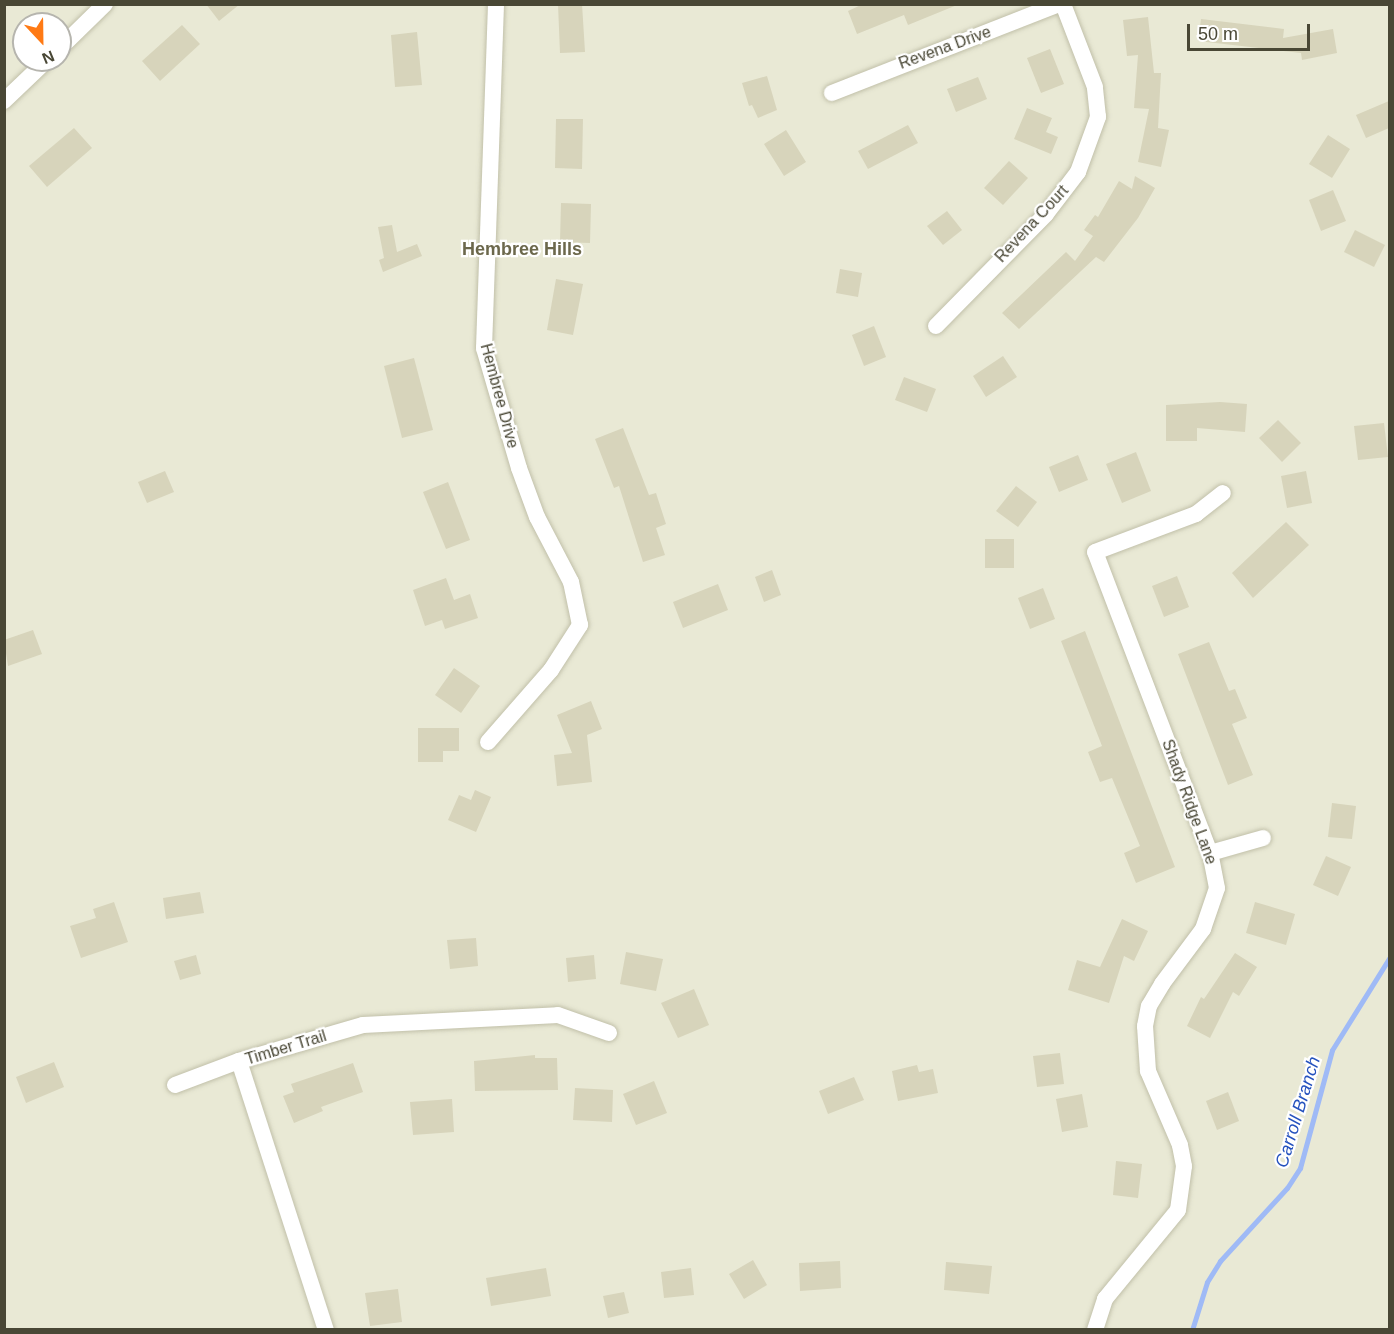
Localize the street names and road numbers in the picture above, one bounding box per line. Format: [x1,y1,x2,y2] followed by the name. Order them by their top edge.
[896,22,994,74] street label: Revena Drive
[991,181,1073,267] street label: Revena Court
[476,342,522,450] street label: Hembree Drive
[1157,737,1221,867] street label: Shady Ridge Lane
[243,1027,329,1069] street label: Timber Trail

